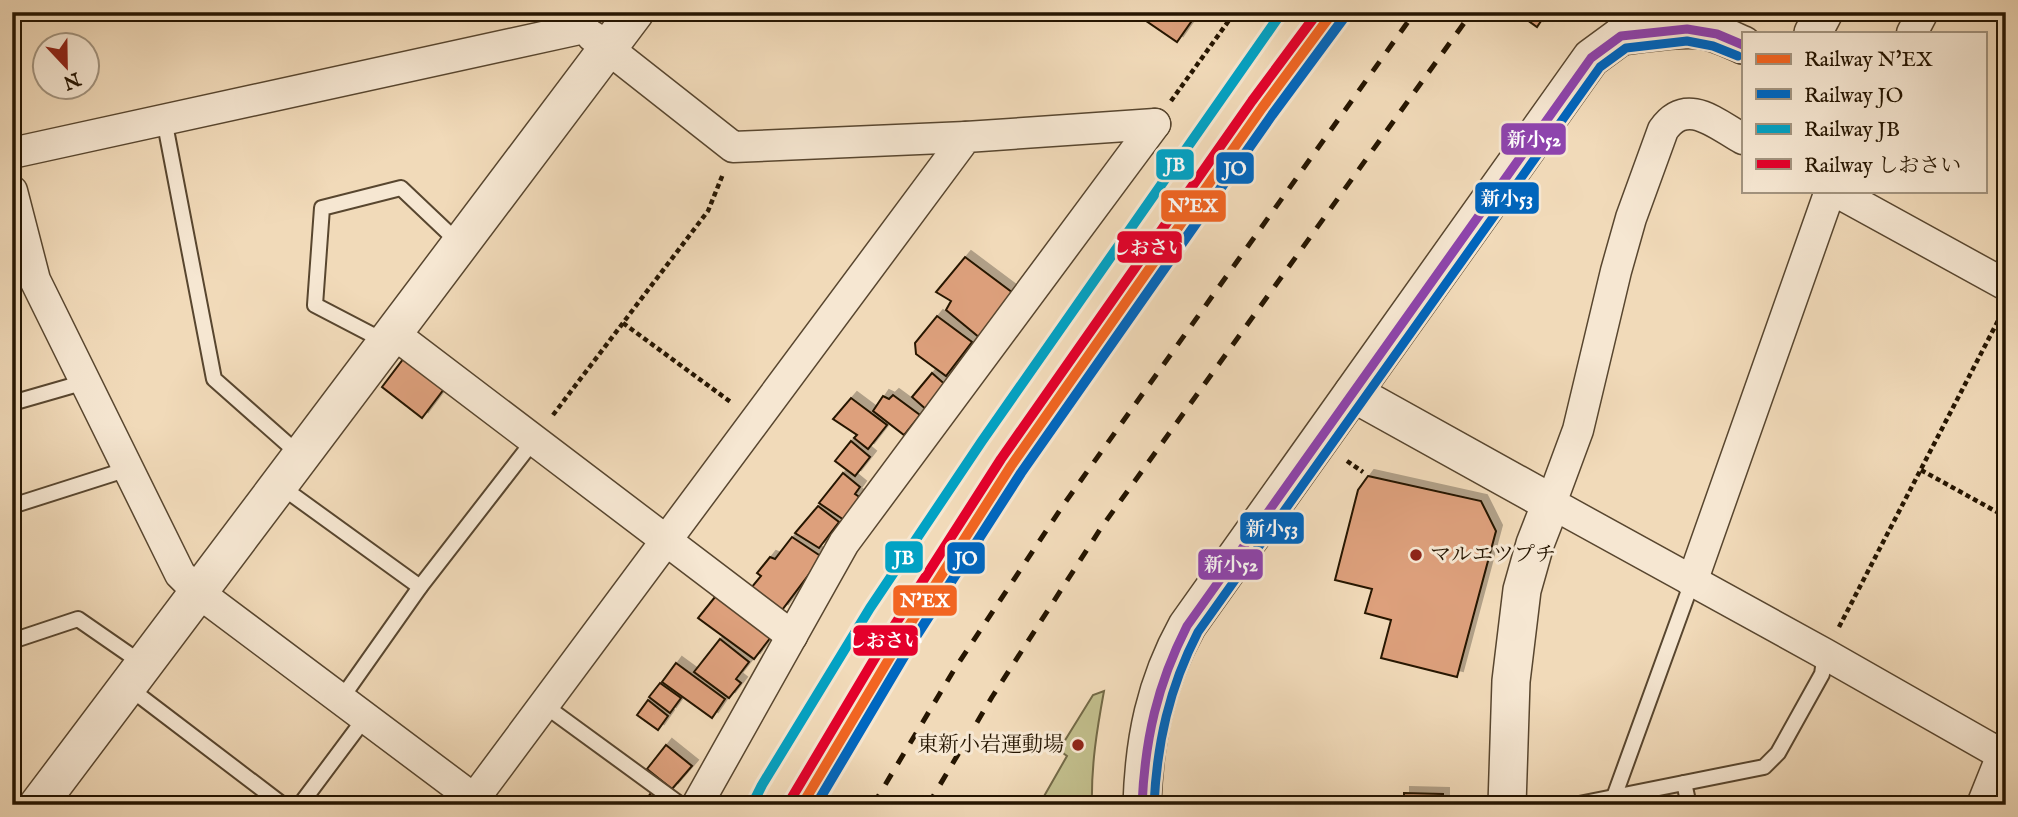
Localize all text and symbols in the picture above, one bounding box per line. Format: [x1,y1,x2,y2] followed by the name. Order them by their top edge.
[32,32,102,102] north arrow
[1742,32,1986,192] legend
[1804,47,1933,74] text: Railway N'EX
[59,65,85,94] text: N
[1804,83,1903,110] text: Railway JO
[1804,117,1900,144] text: Railway JB
[1500,122,1567,156] line badge: 新小52
[1507,129,1561,153] text: 新小52
[1155,148,1195,181] line badge: JB
[1215,151,1255,185] line badge: JO
[1804,153,1961,180] text: Railway しおさい
[1162,154,1186,178] text: JB
[1220,158,1247,182] text: JO
[1474,181,1540,215] line badge: 新小53
[1481,188,1533,212] text: 新小53
[1160,189,1227,223] line badge: N'EX
[1167,195,1219,219] text: N'EX
[1116,230,1183,264] line badge: しおさい
[1111,237,1187,261] text: しおさい
[1239,511,1305,545] line badge: 新小53
[1246,518,1298,542] text: 新小53
[884,540,924,574] line badge: JB
[946,541,986,575] line badge: JO
[1430,542,1556,569] place label: マルエツプチ
[891,547,915,571] text: JB
[1408,547,1424,563] marker: マルエツプチ
[951,548,978,572] text: JO
[1197,548,1264,581] line badge: 新小52
[1204,554,1258,578] text: 新小52
[892,584,958,617] line badge: N'EX
[899,590,951,614] text: N'EX
[852,624,919,657] line badge: しおさい
[847,630,923,654] text: しおさい
[917,732,1064,759] place label: 東新小岩運動場
[1070,737,1086,753] marker: 東新小岩運動場

